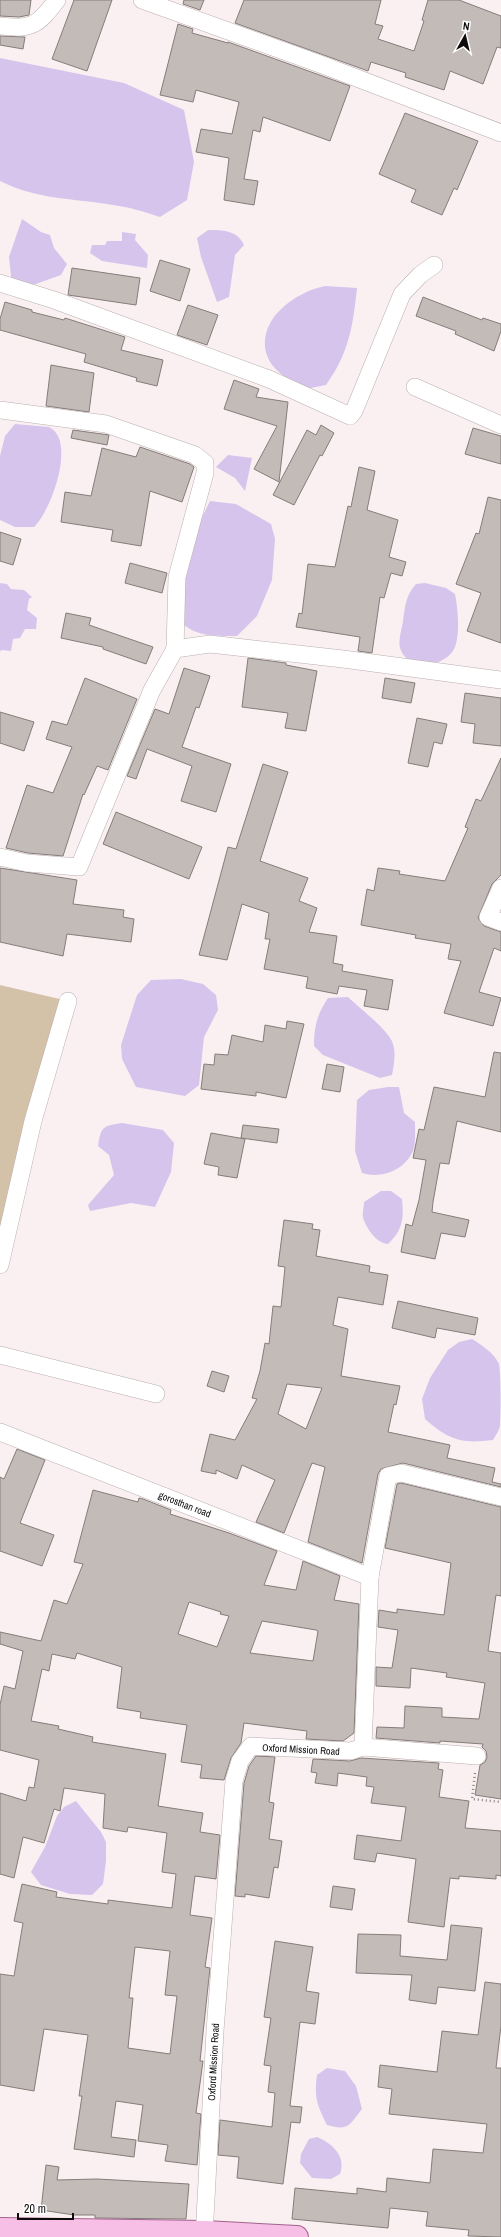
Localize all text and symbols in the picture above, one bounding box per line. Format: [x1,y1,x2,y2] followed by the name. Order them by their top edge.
[445,16,485,56] north arrow
[462,19,471,33] text: N
[157,1489,213,1520] street label: gorosthan road
[262,1741,340,1758] street label: Oxford Mission Road
[205,2023,222,2101] street label: Oxford Mission Road
[18,2195,73,2221] scale bar
[24,2201,46,2217] text: 20 m

